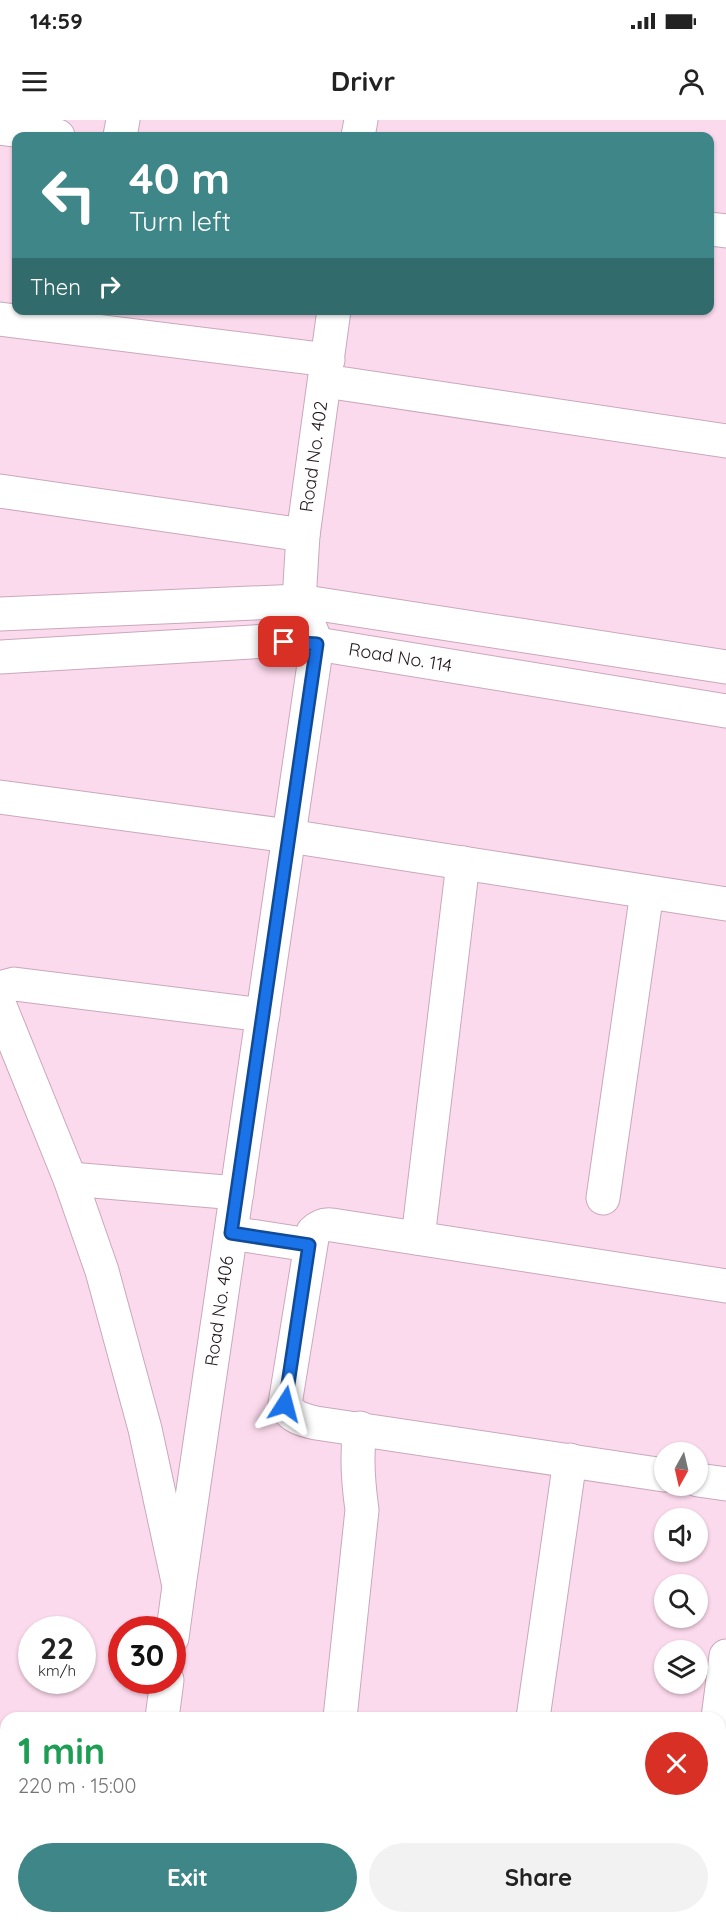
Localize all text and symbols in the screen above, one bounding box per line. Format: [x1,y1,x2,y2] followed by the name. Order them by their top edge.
[30,7,83,35] text: 14:59
[331,64,395,98] text: Drivr
[18,65,51,98] icon: menu
[675,65,708,98] icon: person
[129,152,230,205] text: 40 m
[30,156,108,234] icon: left
[129,204,231,238] text: Turn left
[93,270,126,303] icon: right
[30,273,81,301] text: Then
[294,399,332,514] street label: Road No. 402
[258,616,309,667] pin
[267,625,300,658] icon: arrive
[347,637,454,677] street label: Road No. 114
[199,1254,238,1368] street label: Road No. 406
[253,1372,317,1436] position arrow
[654,1442,708,1496] north arrow
[654,1442,708,1694] map controls
[654,1508,708,1562] button: sound
[654,1574,708,1628] button: search
[108,1616,186,1694] speed limit sign: 30
[40,1629,74,1667] text: 22
[654,1640,708,1694] button: layers
[38,1661,76,1680] text: km/h
[18,1728,105,1773] text: 1 min
[645,1732,708,1795] button: close
[18,1773,136,1798] text: 220 m · 15:00
[18,1843,357,1912] button: Exit
[369,1843,708,1912] button: Share

